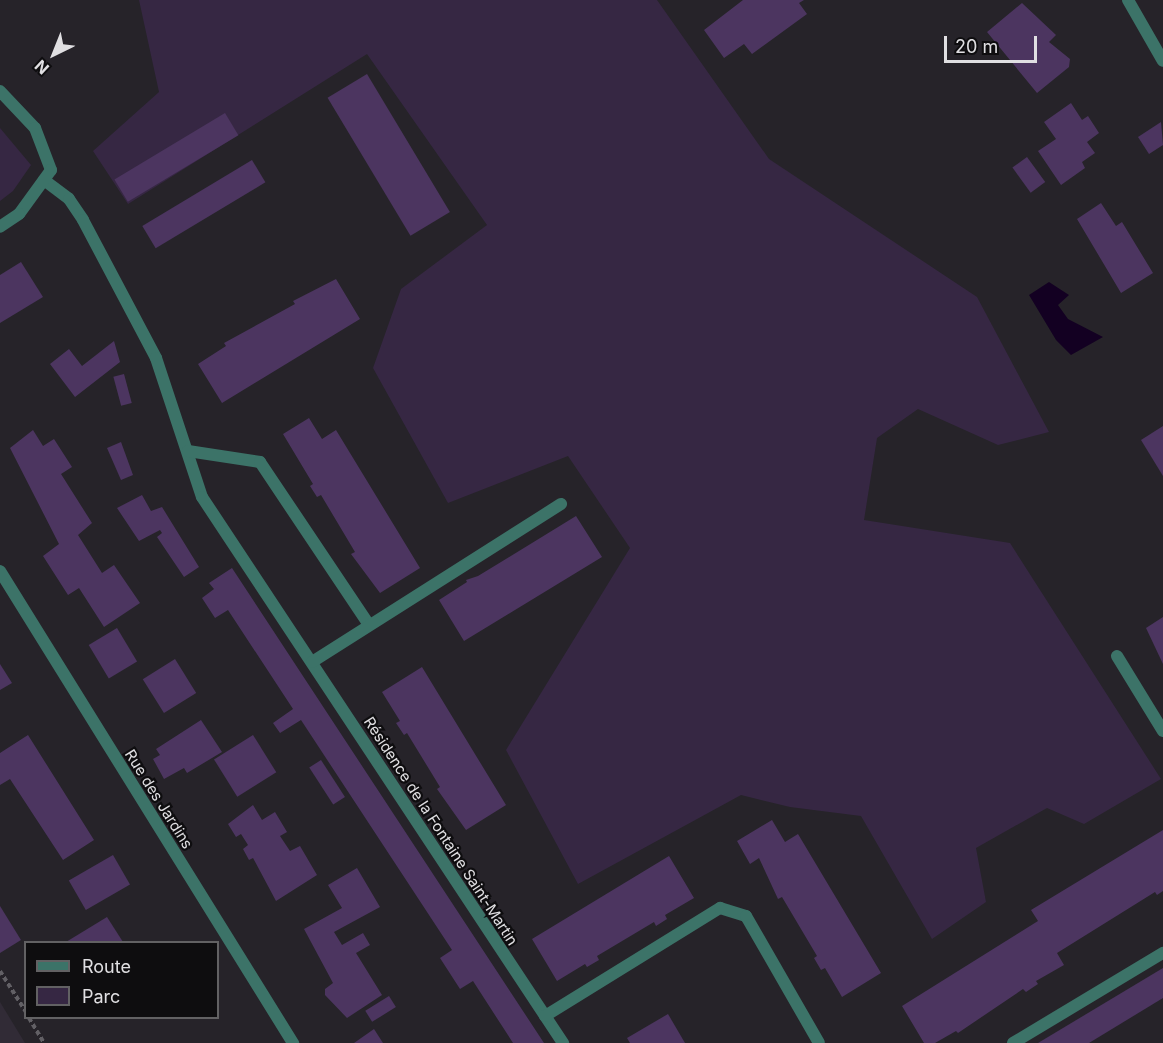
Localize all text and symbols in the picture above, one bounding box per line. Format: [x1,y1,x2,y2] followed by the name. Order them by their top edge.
[24,24,84,84] north arrow
[947,24,1040,62] scale bar
[955,36,998,57] text: 20 m
[30,56,53,79] text: N
[360,713,522,949] street label: Résidence de la Fontaine Saint-Martin
[121,746,197,852] street label: Rue des Jardins
[24,941,219,1019] legend
[82,956,131,977] text: Route
[82,986,120,1007] text: Parc

